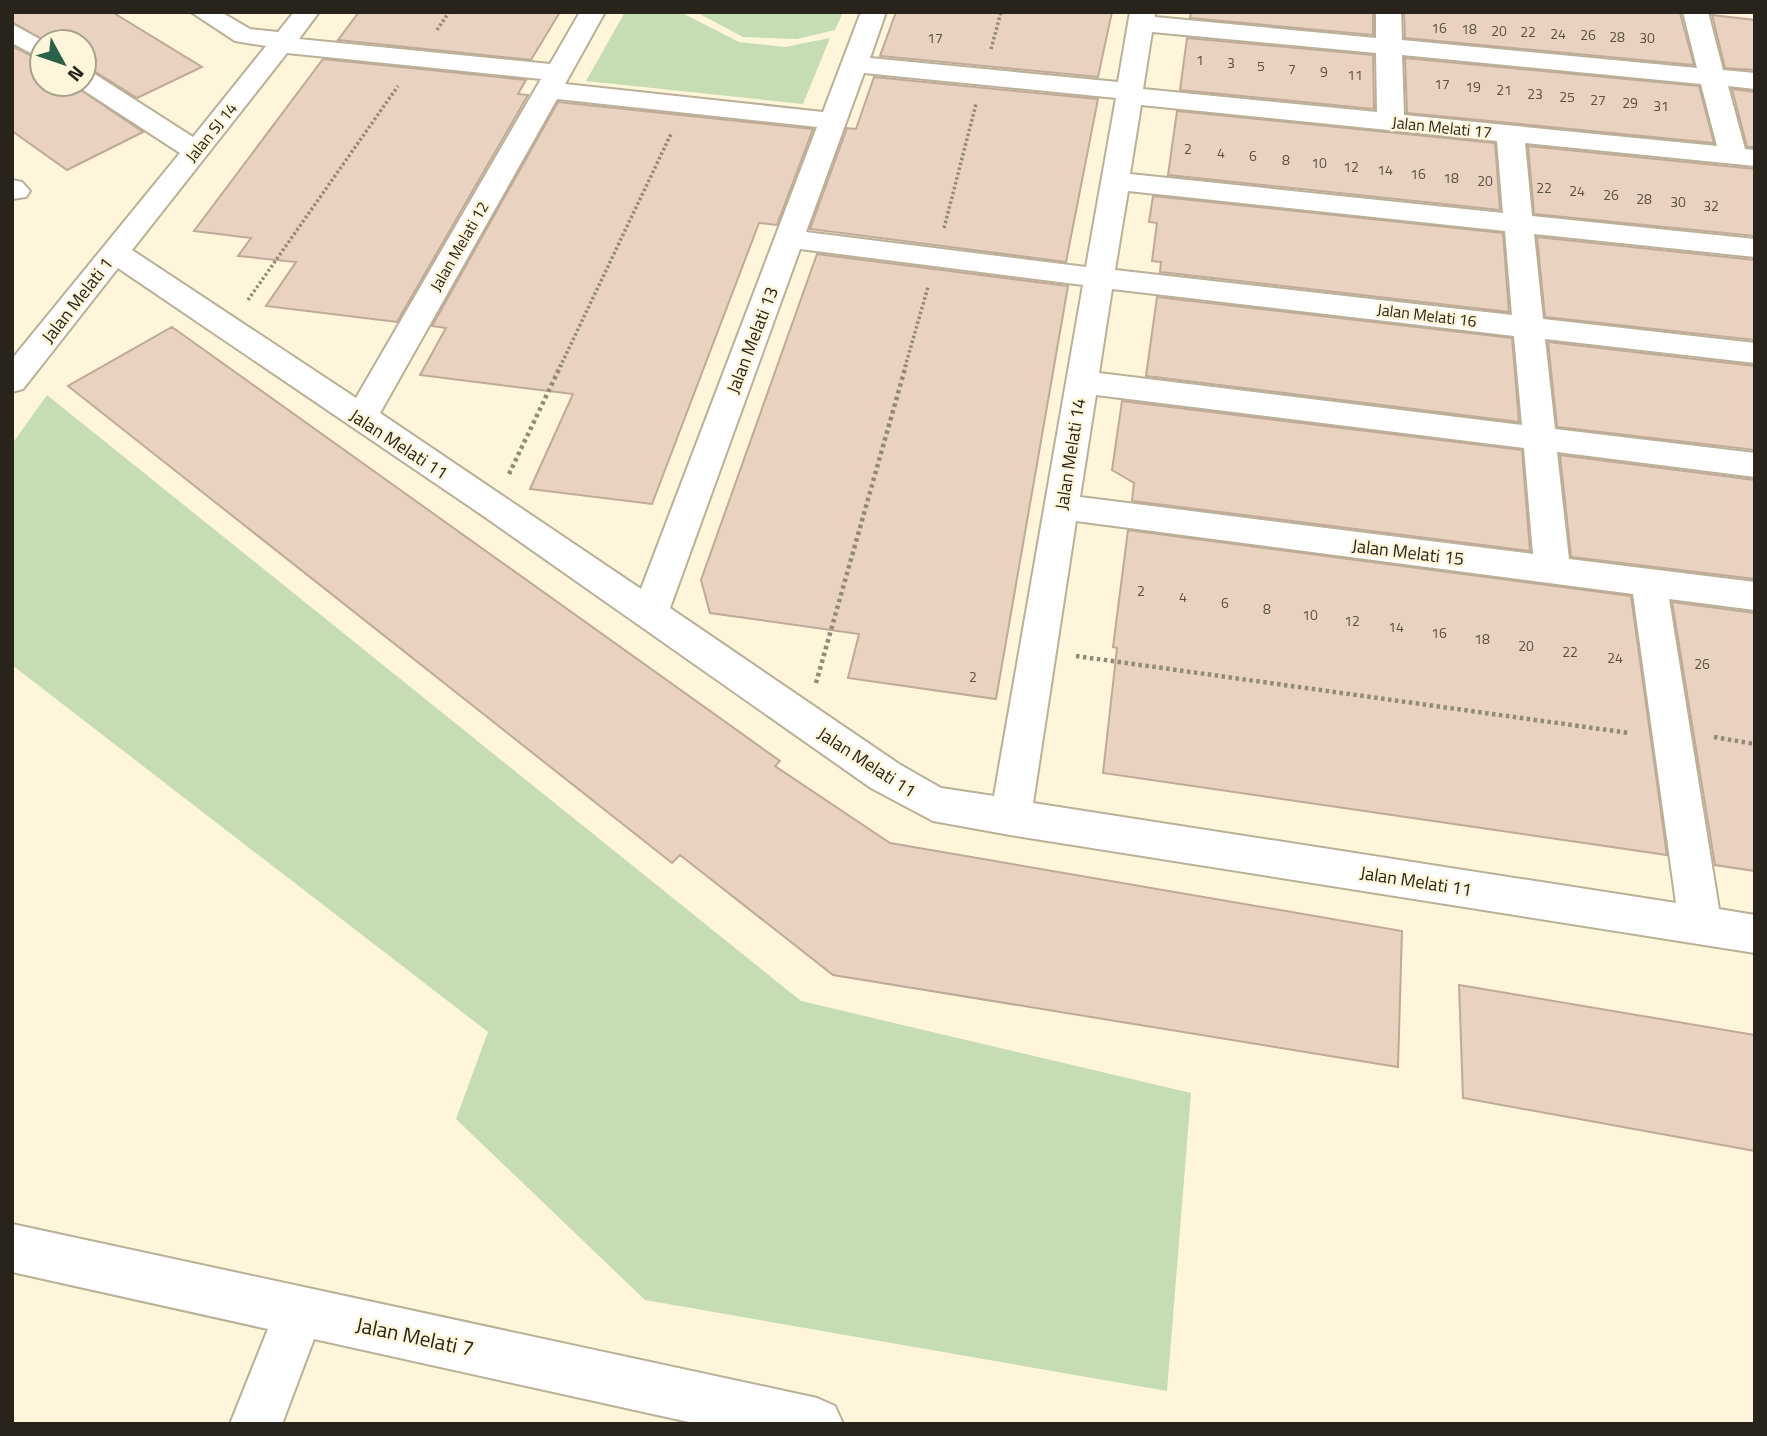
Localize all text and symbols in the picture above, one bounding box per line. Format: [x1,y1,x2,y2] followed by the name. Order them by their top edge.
[1431,17,1447,38] house number: 16
[1461,18,1477,39] house number: 18
[1491,20,1507,41] house number: 20
[1520,21,1536,42] house number: 22
[1550,23,1566,44] house number: 24
[1580,24,1596,45] house number: 26
[1609,26,1625,47] house number: 28
[927,27,943,48] house number: 17
[1639,27,1655,48] house number: 30
[28,28,98,98] north arrow
[1196,49,1204,70] house number: 1
[1227,52,1235,73] house number: 3
[1257,55,1265,76] house number: 5
[1288,58,1296,79] house number: 7
[61,60,92,89] text: N
[1320,61,1328,82] house number: 9
[1347,64,1363,85] house number: 11
[1434,73,1450,94] house number: 17
[1465,76,1481,97] house number: 19
[1496,79,1512,100] house number: 21
[1527,83,1543,104] house number: 23
[1559,86,1575,107] house number: 25
[1590,89,1606,110] house number: 27
[1622,92,1638,113] house number: 29
[1653,95,1669,116] house number: 31
[179,97,243,167] street label: Jalan SJ 14
[1391,110,1493,144] street label: Jalan Melati 17
[1184,138,1192,159] house number: 2
[1217,142,1225,163] house number: 4
[1249,145,1257,166] house number: 6
[1282,149,1290,170] house number: 8
[1311,152,1327,173] house number: 10
[1343,156,1359,177] house number: 12
[1377,159,1393,180] house number: 14
[1410,163,1426,184] house number: 16
[1443,167,1459,188] house number: 18
[1477,170,1493,191] house number: 20
[1536,177,1552,198] house number: 22
[1569,180,1585,201] house number: 24
[1603,184,1619,205] house number: 26
[1636,188,1652,209] house number: 28
[1670,191,1686,212] house number: 30
[1703,195,1719,216] house number: 32
[424,197,494,295] street label: Jalan Melati 12
[35,251,119,349] street label: Jalan Melati 1
[719,283,785,397] street label: Jalan Melati 13
[1376,297,1478,333] street label: Jalan Melati 16
[1048,396,1092,512] street label: Jalan Melati 14
[344,402,454,486] street label: Jalan Melati 11
[1350,532,1466,572] street label: Jalan Melati 15
[1137,580,1145,601] house number: 2
[1179,586,1187,607] house number: 4
[1221,592,1229,613] house number: 6
[1263,598,1271,619] house number: 8
[1302,604,1318,625] house number: 10
[1344,610,1360,631] house number: 12
[1388,616,1404,637] house number: 14
[1431,622,1447,643] house number: 16
[1474,628,1490,649] house number: 18
[1518,635,1534,656] house number: 20
[1562,641,1578,662] house number: 22
[1607,647,1623,668] house number: 24
[1694,653,1710,674] house number: 26
[969,666,977,687] house number: 2
[812,720,922,804] street label: Jalan Melati 11
[1358,859,1474,903] street label: Jalan Melati 11
[353,1308,477,1364] street label: Jalan Melati 7

